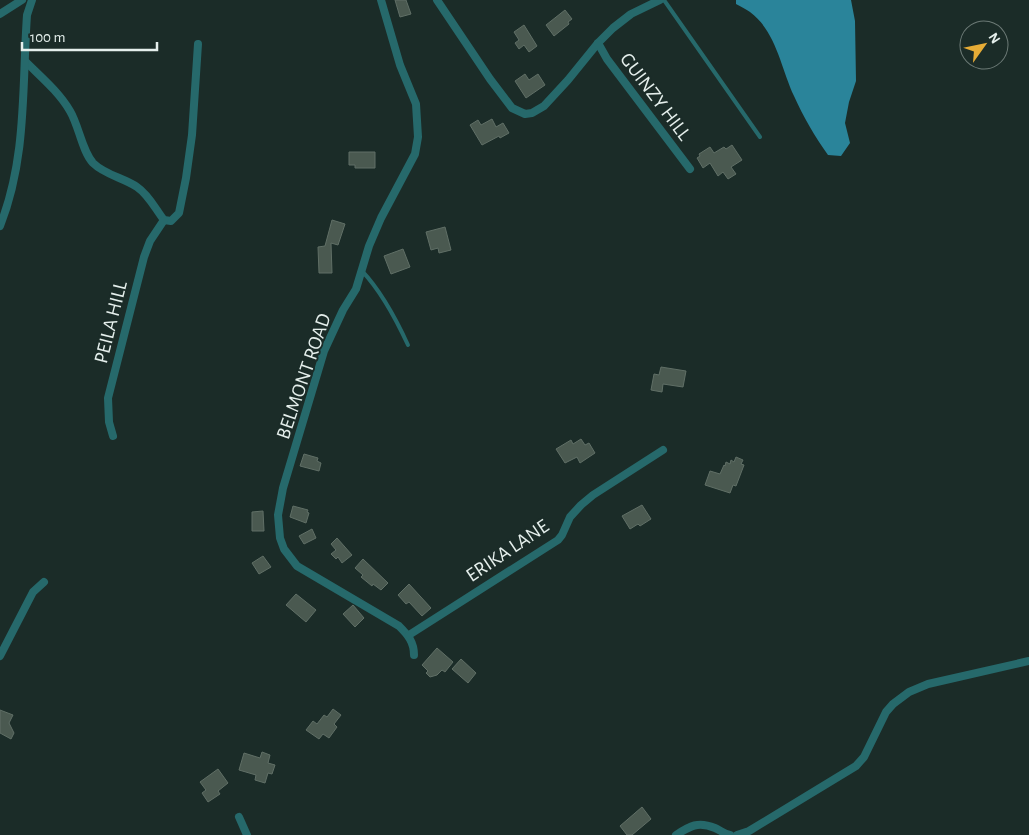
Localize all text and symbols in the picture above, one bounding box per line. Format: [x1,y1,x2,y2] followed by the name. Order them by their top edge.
[22,20,158,52] scale bar
[959,20,1009,70] north arrow
[30,30,65,45] text: 100 m
[986,31,1003,46] text: N
[616,49,695,145] street label: GUINZY HILL
[91,278,131,366] street label: PEILA HILL
[273,311,335,442] street label: BELMONT ROAD
[463,516,553,586] street label: ERIKA LANE

